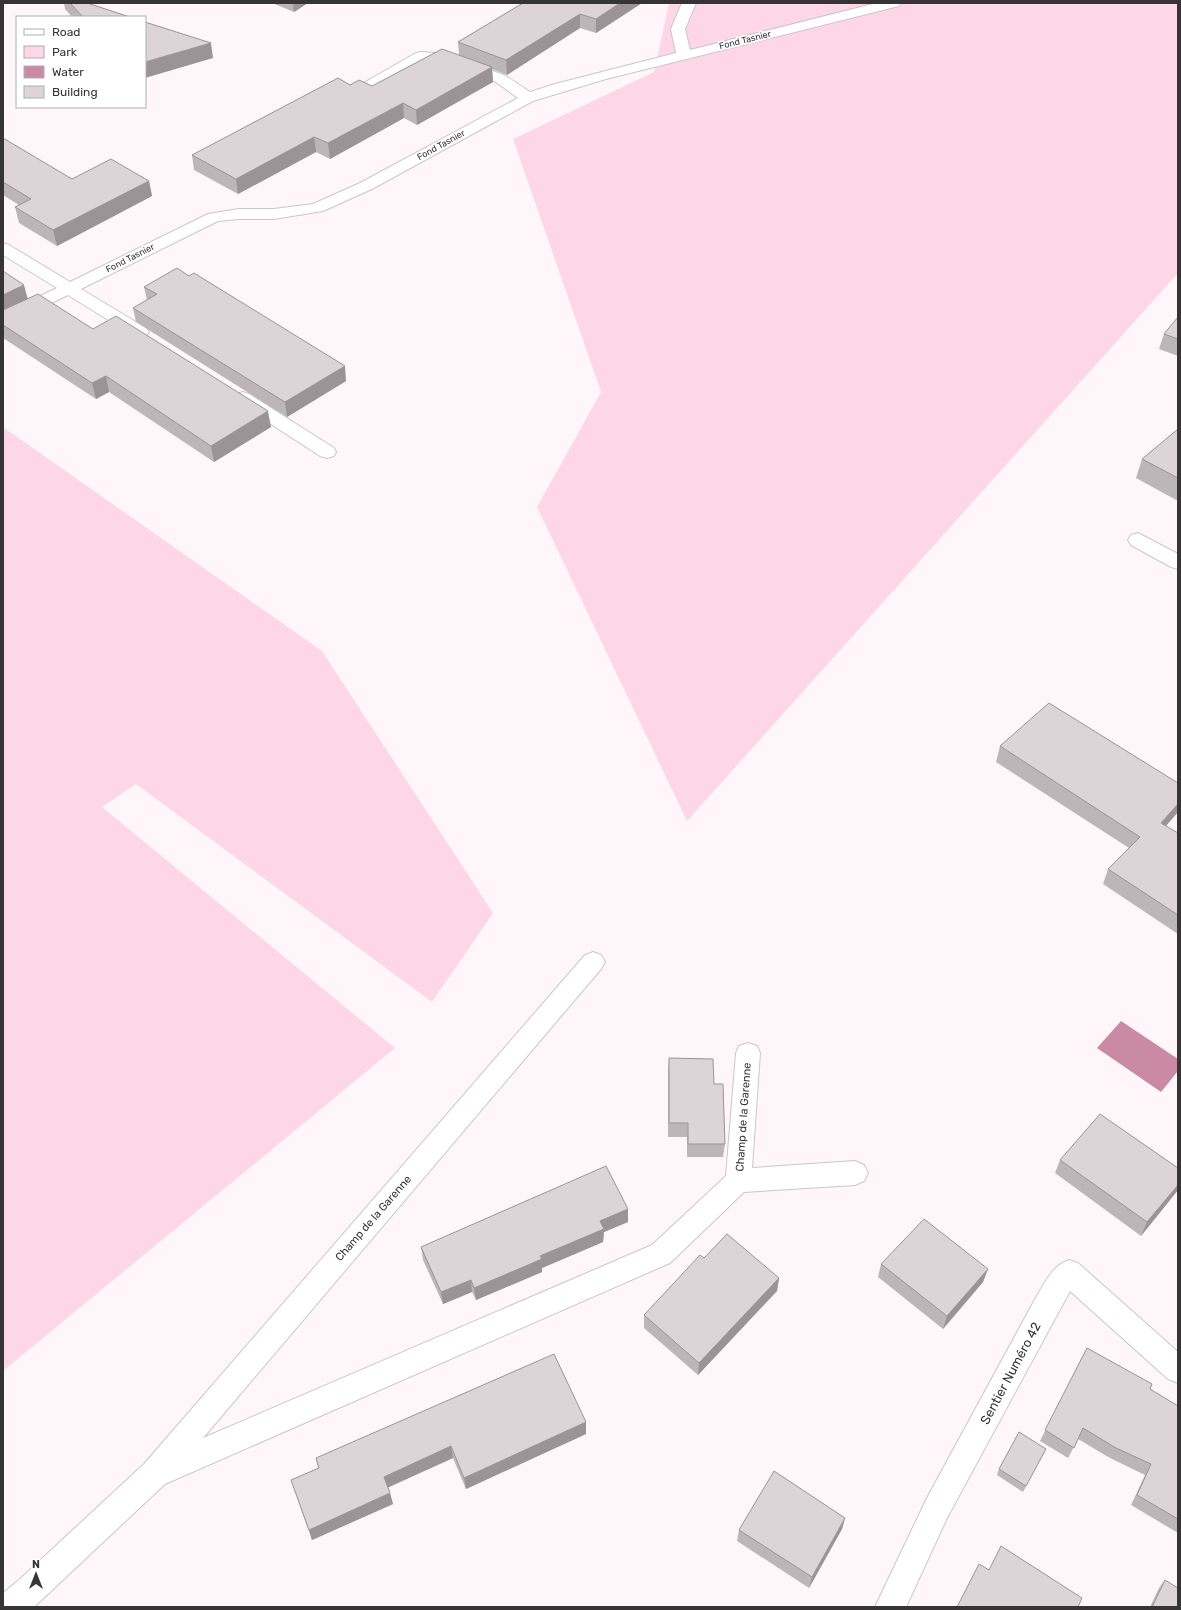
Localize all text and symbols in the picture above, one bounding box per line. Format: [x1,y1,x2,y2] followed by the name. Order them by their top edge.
[16,16,146,108] legend
[52,25,80,39] text: Road
[718,29,773,51] street label: Fond Tasnier
[52,45,78,59] text: Park
[52,65,84,79] text: Water
[52,85,98,99] text: Building
[415,127,467,162] street label: Fond Tasnier
[104,241,156,275] street label: Fond Tasnier
[733,1062,754,1172] street label: Champ de la Garenne
[333,1173,414,1264] street label: Champ de la Garenne
[977,1320,1044,1427] street label: Sentier Numéro 42
[16,1554,56,1594] north arrow
[32,1558,40,1571] text: N

